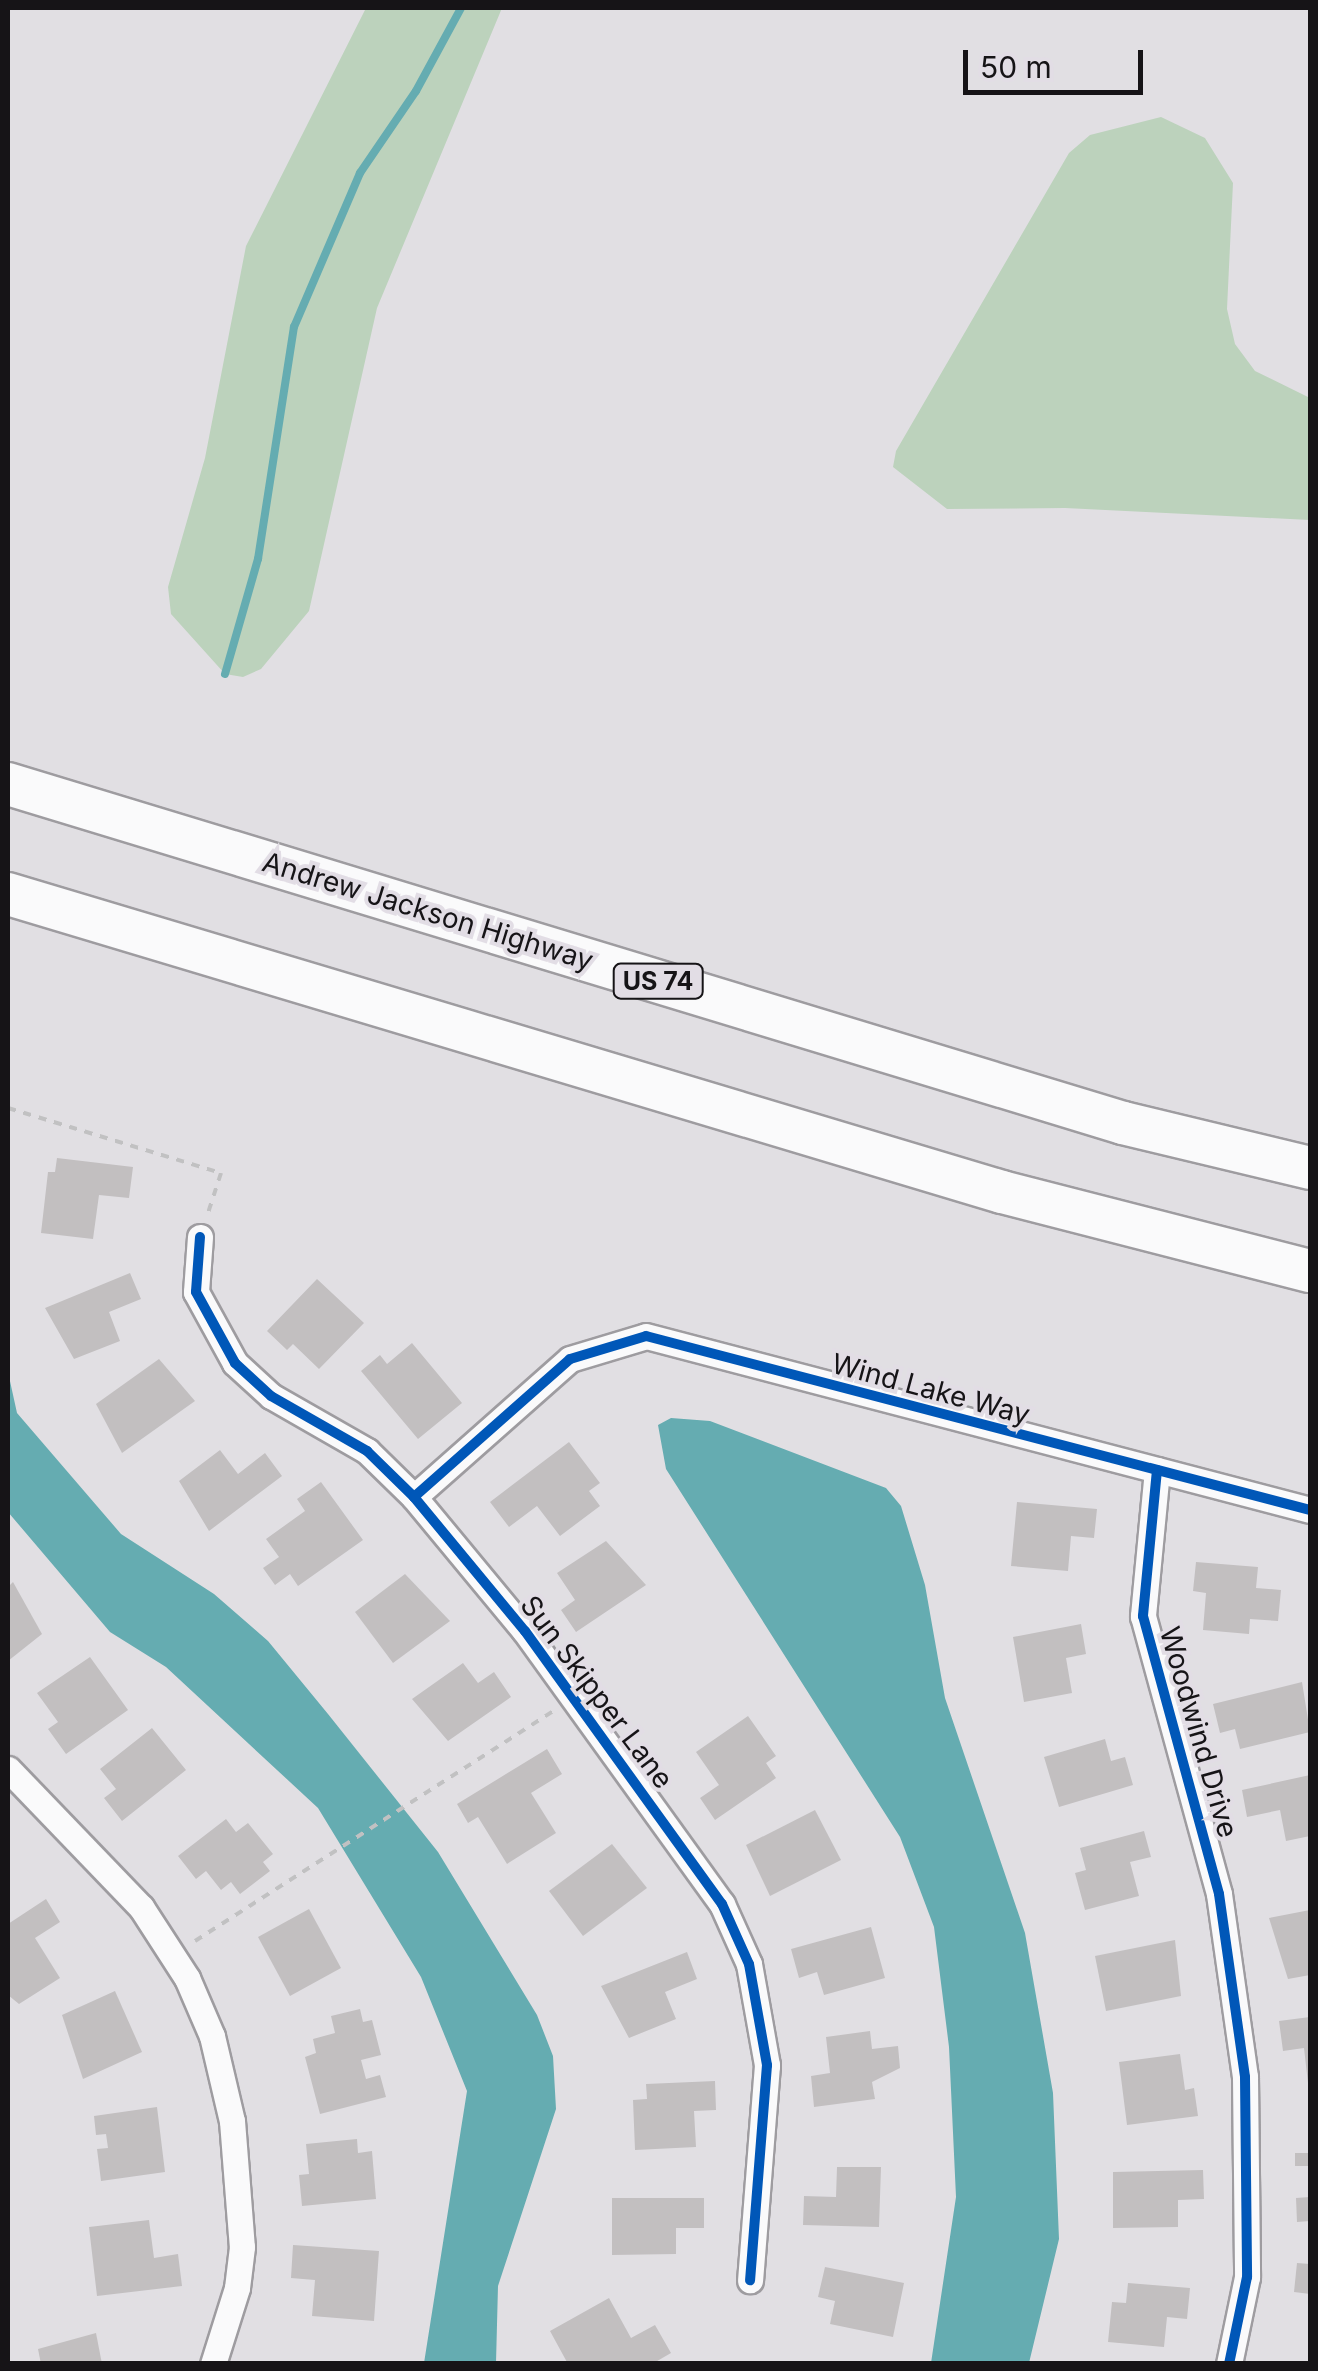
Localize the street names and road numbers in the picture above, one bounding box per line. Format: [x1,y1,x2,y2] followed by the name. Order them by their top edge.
[259,845,597,977] street label: Andrew Jackson Highway
[610,961,706,1001] road number: US 74
[828,1346,1034,1432] street label: Wind Lake Way
[514,1589,680,1795] street label: Sun Skipper Lane
[1153,1623,1245,1841] street label: Woodwind Drive

